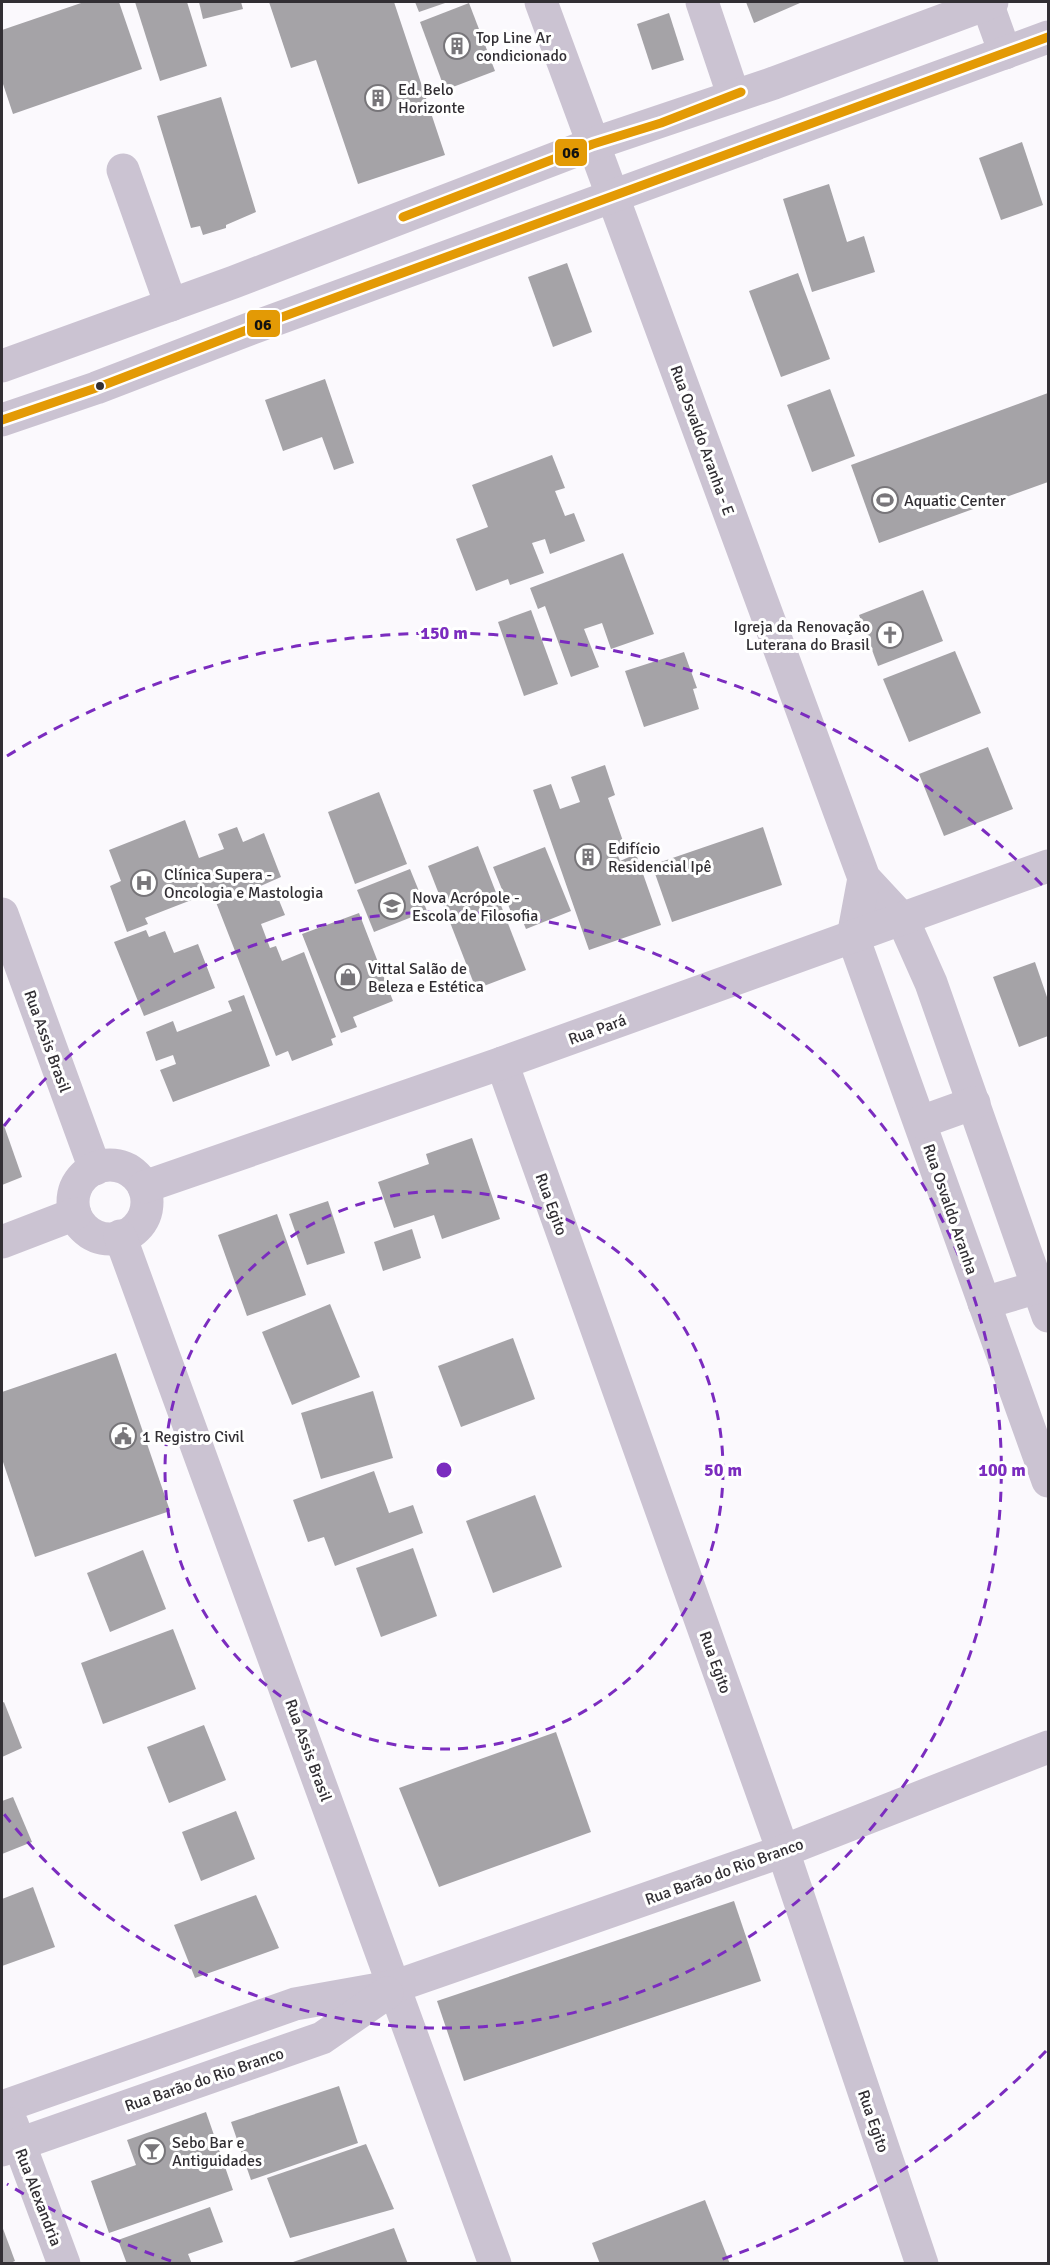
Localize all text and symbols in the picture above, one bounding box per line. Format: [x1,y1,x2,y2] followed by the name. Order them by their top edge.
[476,28,567,66] place label: Top Line Ar condicionado
[442,31,472,61] building icon: Top Line Ar condicionado
[398,80,465,118] place label: Ed. Belo Horizonte
[363,83,393,113] building icon: Ed. Belo Horizonte
[554,138,588,167] line badge: 06
[562,143,580,163] text: 06
[246,309,281,338] line badge: 06
[254,315,272,335] text: 06
[666,363,739,518] street label: Rua Osvaldo Aranha - E
[94,380,106,392] unlabelled marker
[870,485,900,515] sports icon: Aquatic Center
[904,491,1006,511] place label: Aquatic Center
[734,617,870,655] place label: Igreja da Renovação Luterana do Brasil
[875,620,905,650] church icon: Igreja da Renovação Luterana do Brasil
[420,622,468,644] text: 150 m
[608,839,712,877] place label: Edifício Residencial Ipê
[573,842,603,872] building icon: Edifício Residencial Ipê
[164,865,323,903] place label: Clínica Supera - Oncologia e Mastologia
[129,868,159,898] hospital icon: Clínica Supera - Oncologia e Mastologia
[412,888,538,926] place label: Nova Acrópole - Escola de Filosofia
[377,891,407,921] school or university icon: Nova Acrópole - Escola de Filosofia
[368,959,484,997] place label: Vittal Salão de Beleza e Estética
[333,962,363,992] shop icon: Vittal Salão de Beleza e Estética
[19,987,75,1096] street label: Rua Assis Brasil
[566,1010,629,1050] street label: Rua Pará
[918,1141,982,1277] street label: Rua Osvaldo Aranha
[531,1170,572,1238] street label: Rua Egito
[108,1421,138,1451] public building icon: 1 Registro Civil
[142,1427,245,1447] place label: 1 Registro Civil
[704,1459,742,1481] text: 50 m
[978,1459,1026,1481] text: 100 m
[434,1460,454,1480] centre of rings
[695,1628,736,1696] street label: Rua Egito
[280,1696,336,1805] street label: Rua Assis Brasil
[642,1834,806,1910] street label: Rua Barão do Rio Branco
[122,2043,287,2117] street label: Rua Barão do Rio Branco
[853,2087,893,2155] street label: Rua Egito
[172,2133,262,2171] place label: Sebo Bar e Antiguidades
[137,2136,167,2166] bar icon: Sebo Bar e Antiguidades
[10,2146,66,2249] street label: Rua Alexandria

